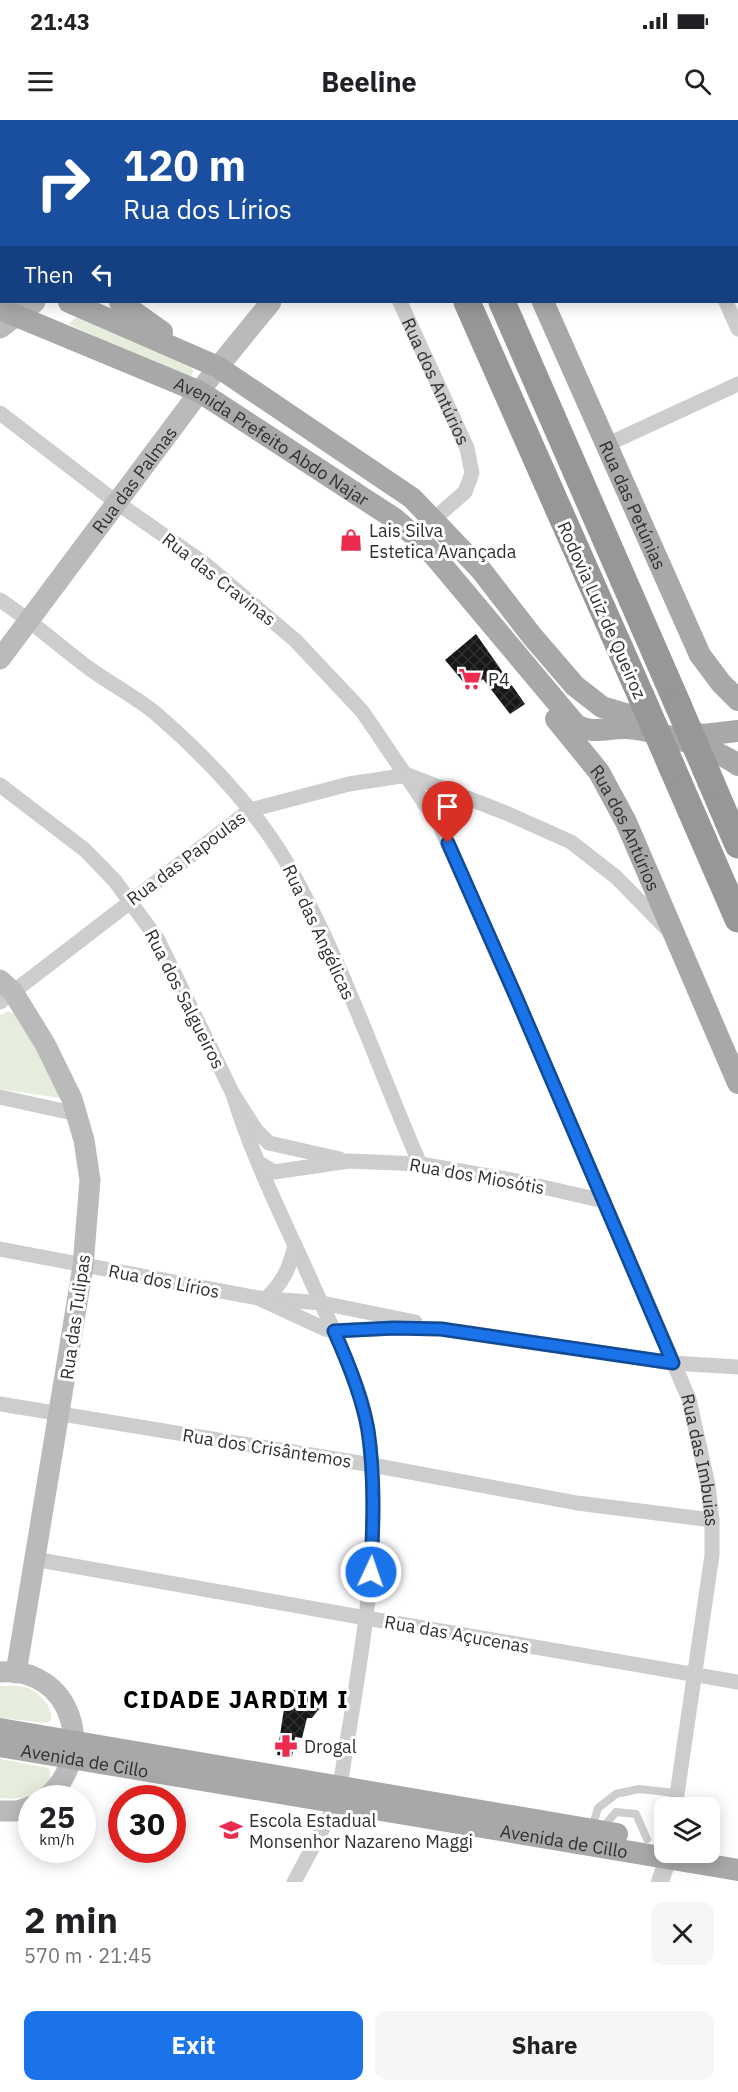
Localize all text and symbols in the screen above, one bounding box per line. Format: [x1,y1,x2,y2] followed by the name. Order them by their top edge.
[30,7,90,36] text: 21:43
[321,64,417,99] text: Beeline
[24,65,57,98] icon: menu
[681,65,714,98] icon: search
[123,138,246,193] text: 120 m
[24,144,102,222] icon: right
[123,191,292,226] text: Rua dos Lírios
[86,258,119,291] icon: left
[24,260,74,289] text: Then
[397,314,475,448] street label: Rua dos Antúrios
[171,371,374,511] street label: Avenida Prefeito Abdo Najar
[86,421,182,538] street label: Rua das Palmas
[594,437,672,573] street label: Rua das Petúnias
[552,518,652,702] street label: Rodovia Luiz de Queiroz
[369,519,517,563] place label: Lais Silva Estetica Avançada
[338,527,364,553] shop icon: Lais Silva Estetica Avançada
[158,528,280,630] street label: Rua das Cravinas
[457,666,483,692] supermarket icon: P4
[488,668,510,691] place label: P4
[586,759,666,894] street label: Rua dos Antúrios
[422,781,473,843] pin
[431,790,464,823] icon: arrive
[122,806,250,910] street label: Rua das Papoulas
[278,861,360,1003] street label: Rua das Angélicas
[140,925,230,1073] street label: Rua dos Salgueiros
[408,1153,546,1199] street label: Rua dos Miosótis
[55,1253,95,1381] street label: Rua das Tulipas
[107,1259,221,1303] street label: Rua dos Lírios
[677,1391,724,1527] street label: Rua das Imbuias
[181,1423,353,1473] street label: Rua dos Crisântemos
[339,1540,403,1604] position arrow
[383,1610,531,1658] street label: Rua das Açucenas
[123,1683,349,1715] district label: CIDADE JARDIM I
[273,1733,299,1759] pharmacy icon: Drogal
[304,1735,357,1758] place label: Drogal
[19,1738,150,1782] street label: Avenida de Cillo
[108,1785,186,1863] speed limit sign: 30
[39,1797,75,1836] text: 25
[654,1797,720,1863] map controls
[654,1797,720,1863] button: layers
[249,1809,473,1853] place label: Escola Estadual Monsenhor Nazareno Maggi
[218,1817,244,1843] school or university icon: Escola Estadual Monsenhor Nazareno Maggi
[499,1819,630,1863] street label: Avenida de Cillo
[39,1830,75,1849] text: km/h
[24,1896,118,1943] text: 2 min
[651,1902,714,1965] button: close
[24,1942,152,1969] text: 570 m · 21:45
[24,2011,363,2080] button: Exit
[375,2011,714,2080] button: Share

